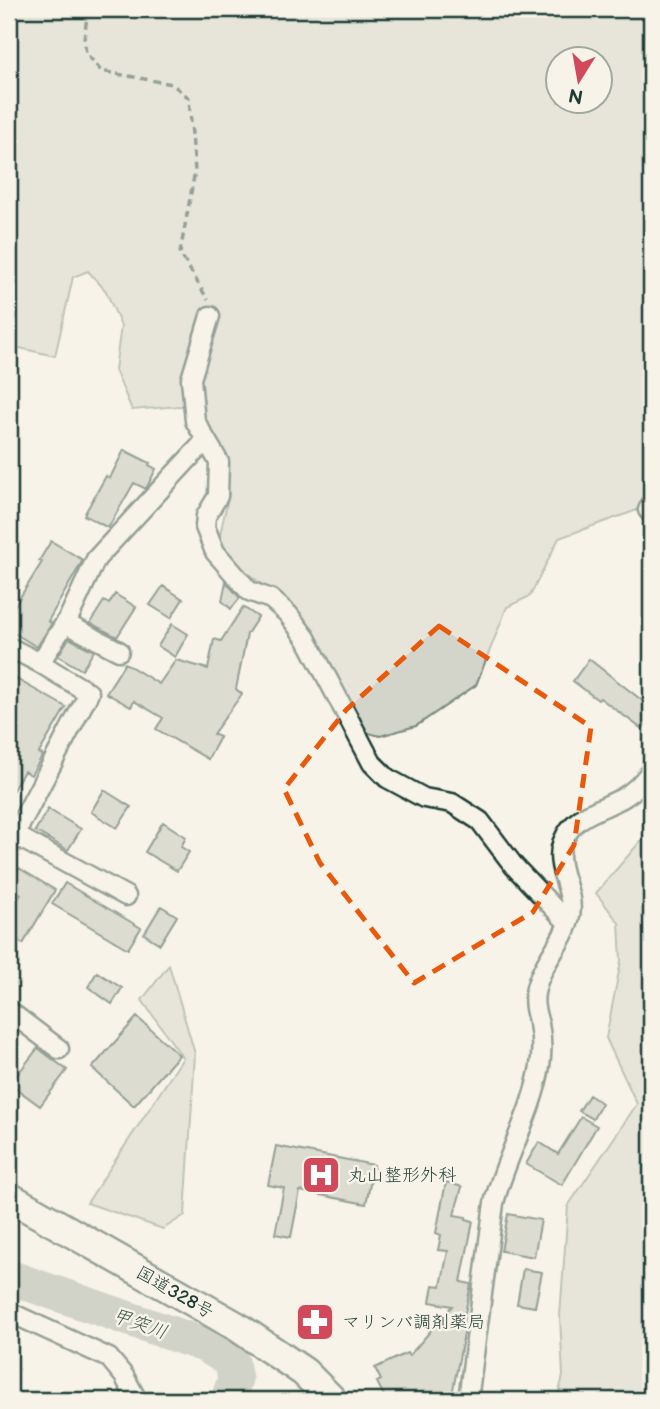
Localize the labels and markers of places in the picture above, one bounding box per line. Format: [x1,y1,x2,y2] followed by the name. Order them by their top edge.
[300,1154,342,1196] hospital icon: 丸山整形外科
[348,1165,456,1186] place label: 丸山整形外科
[294,1301,336,1343] pharmacy icon: マリンバ調剤薬局
[342,1312,485,1333] place label: マリンバ調剤薬局

